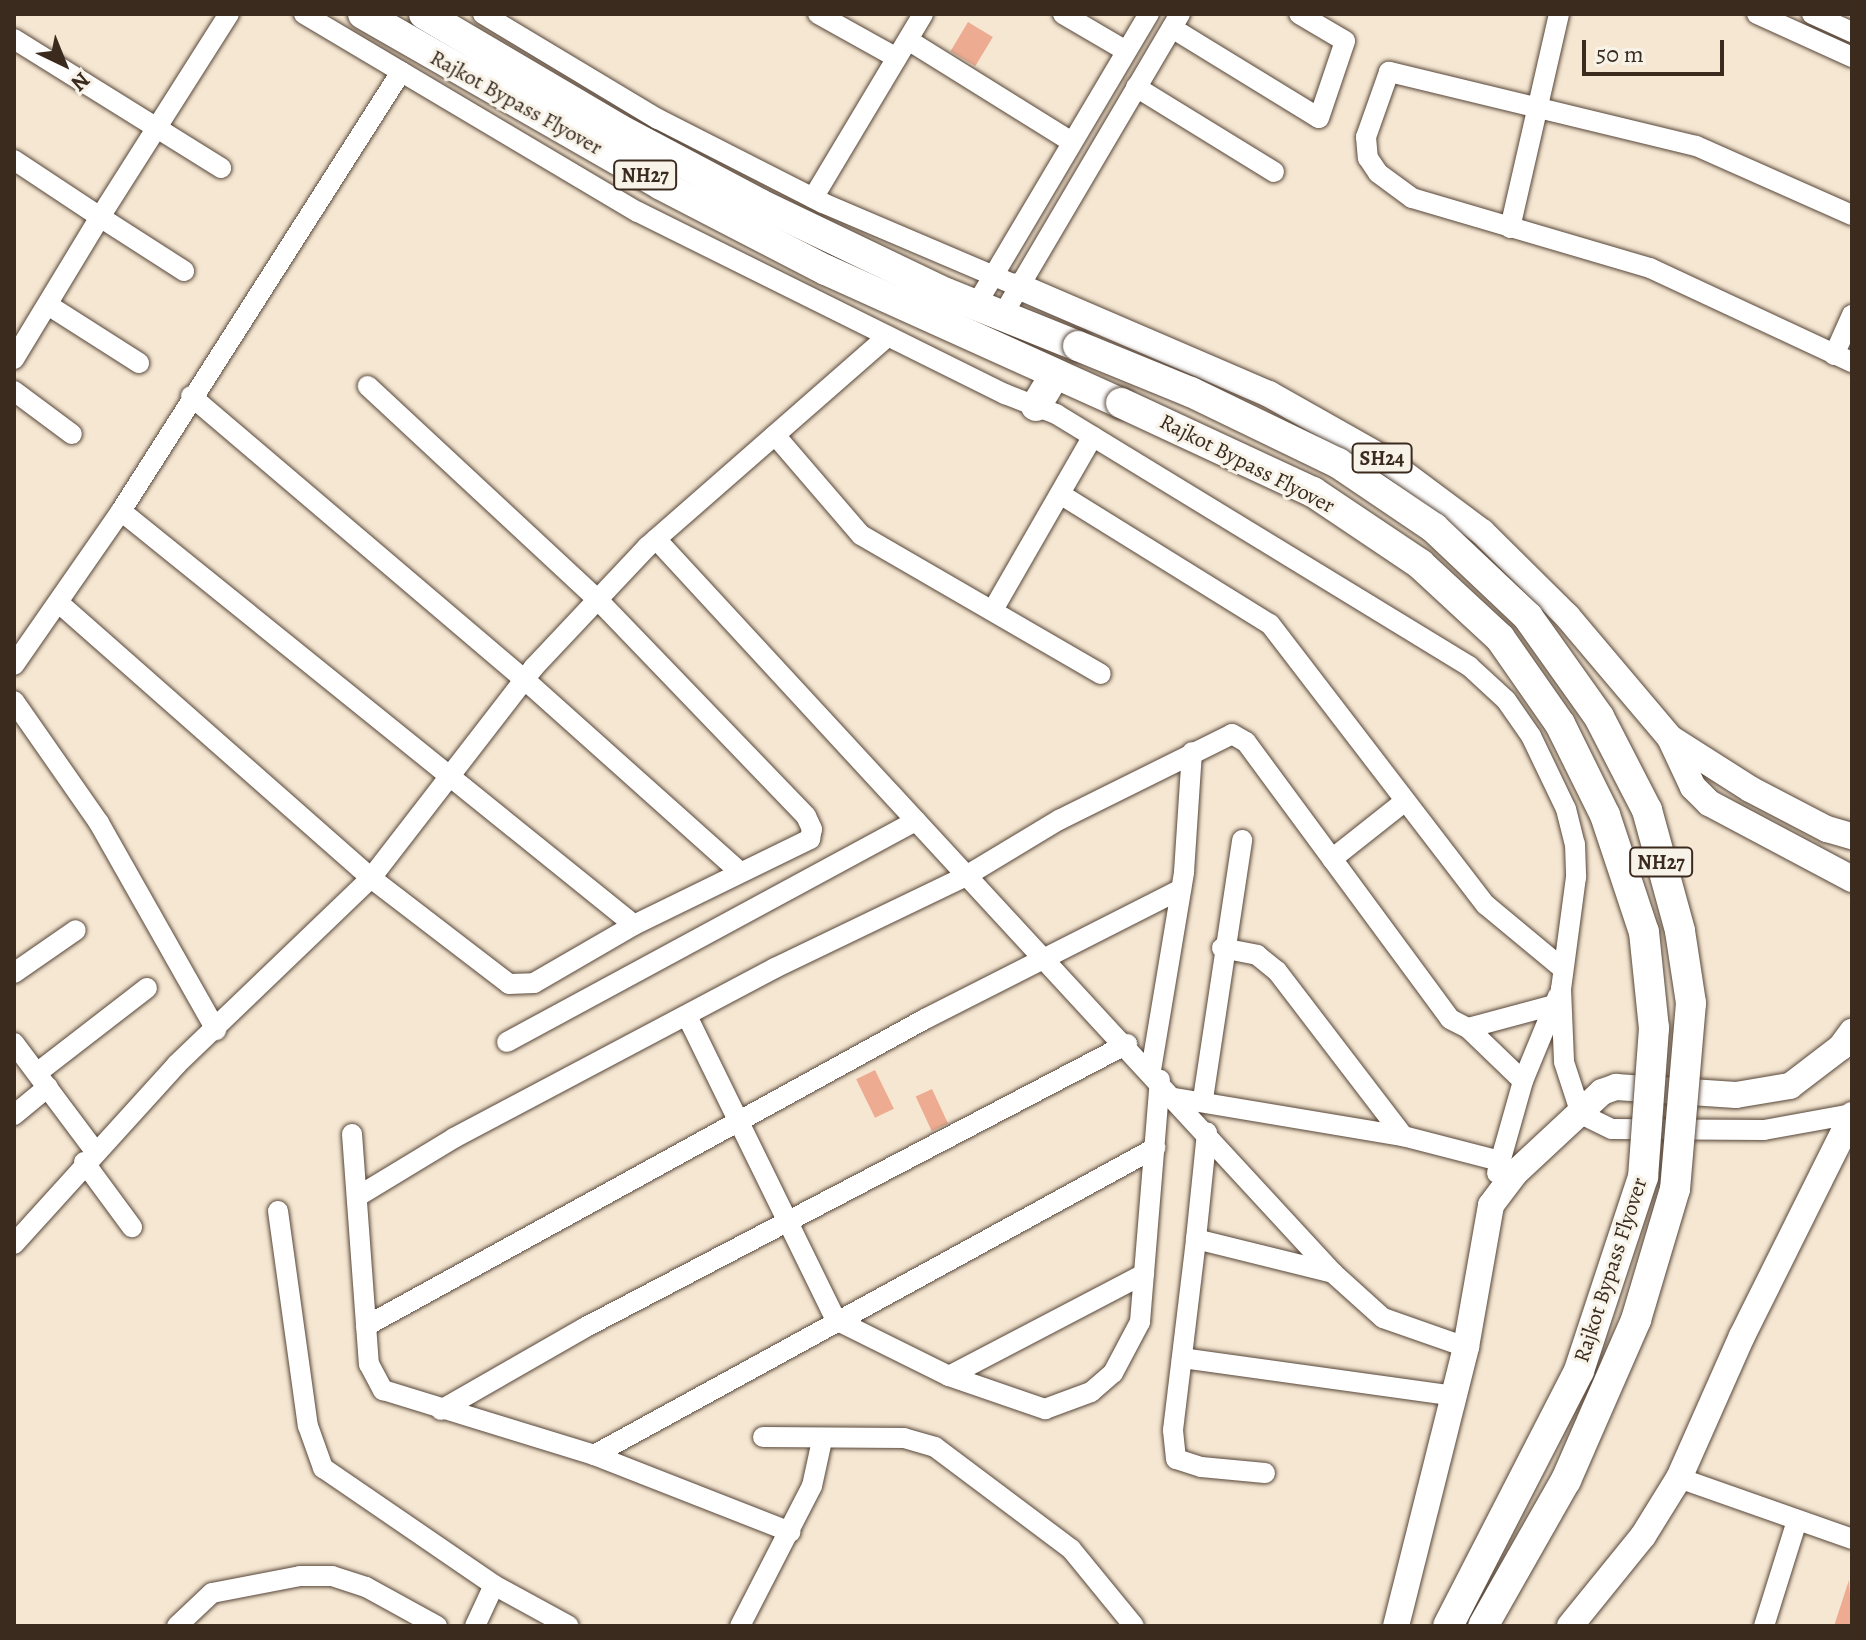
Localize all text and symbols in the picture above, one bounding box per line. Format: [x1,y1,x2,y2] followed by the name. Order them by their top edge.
[24,24,104,104] north arrow
[1586,24,1728,74] scale bar
[1596,38,1644,70] text: 50 m
[425,45,607,161] street label: Rajkot Bypass Flyover
[64,65,96,98] text: N
[613,159,677,191] road number: NH27
[1155,408,1339,520] street label: Rajkot Bypass Flyover
[1350,442,1414,474] road number: SH24
[1629,846,1693,878] road number: NH27
[1569,1174,1653,1366] street label: Rajkot Bypass Flyover

